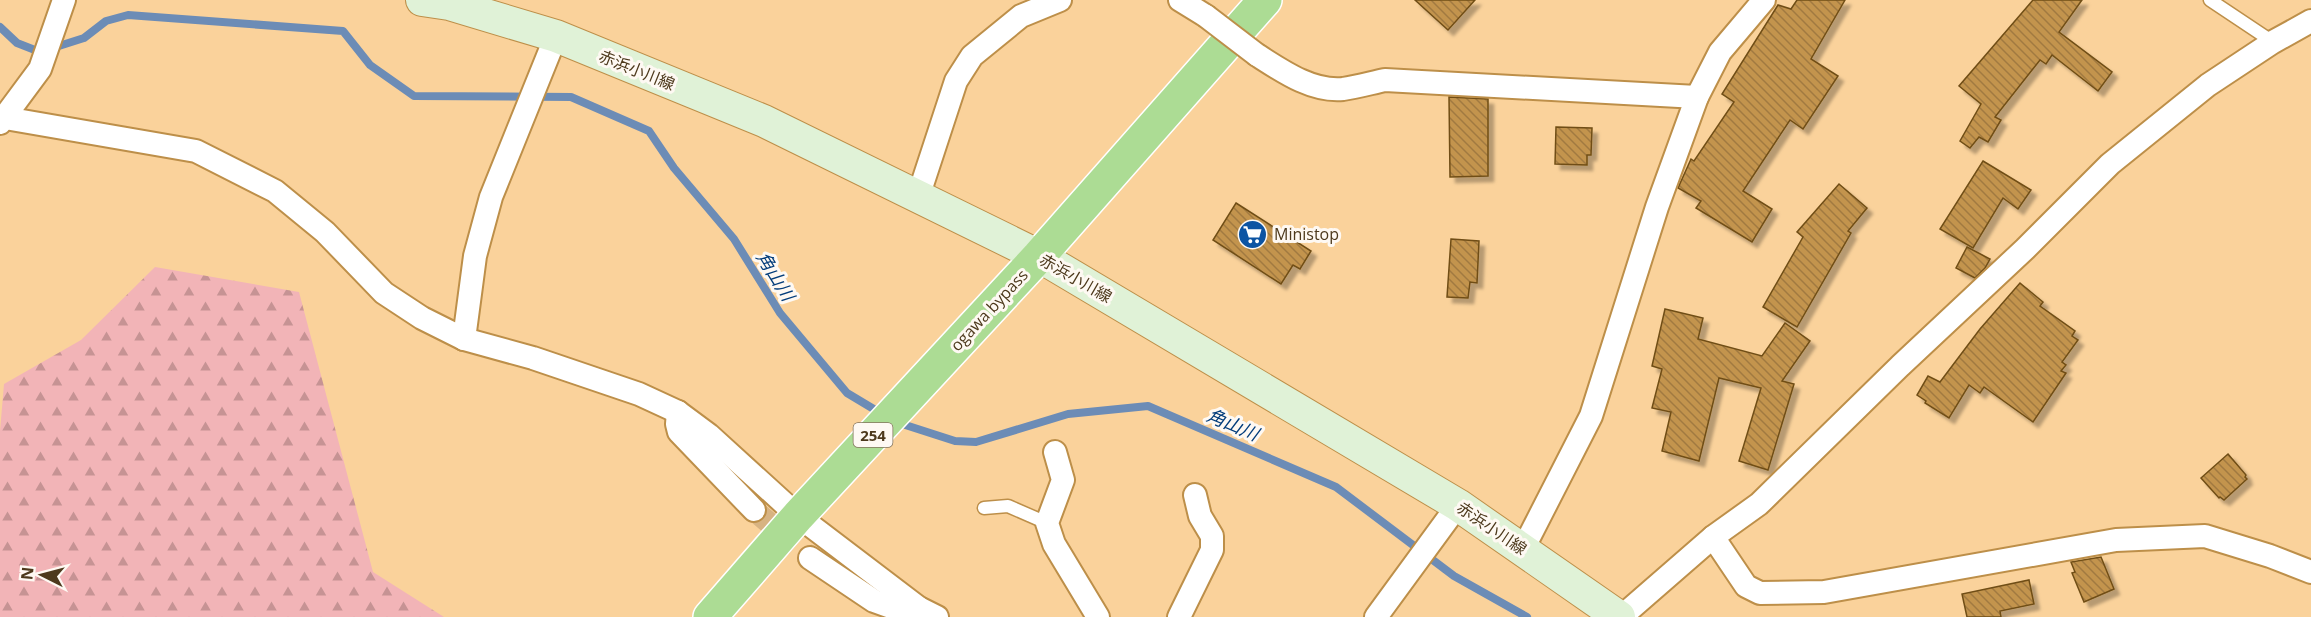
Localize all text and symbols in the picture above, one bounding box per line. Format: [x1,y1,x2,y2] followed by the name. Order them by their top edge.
[596,45,678,95] street label: 赤浜小川線
[1237,218,1269,250] supermarket icon: Ministop
[1274,223,1339,245] place label: Ministop
[752,247,802,307] water label: 角山川
[1036,248,1116,308] street label: 赤浜小川線
[945,264,1033,356] street label: ogawa bypass
[1203,402,1264,446] water label: 角山川
[854,423,892,447] road number: 254
[1453,497,1531,559] street label: 赤浜小川線
[12,545,72,605] north arrow
[15,566,39,581] text: N

